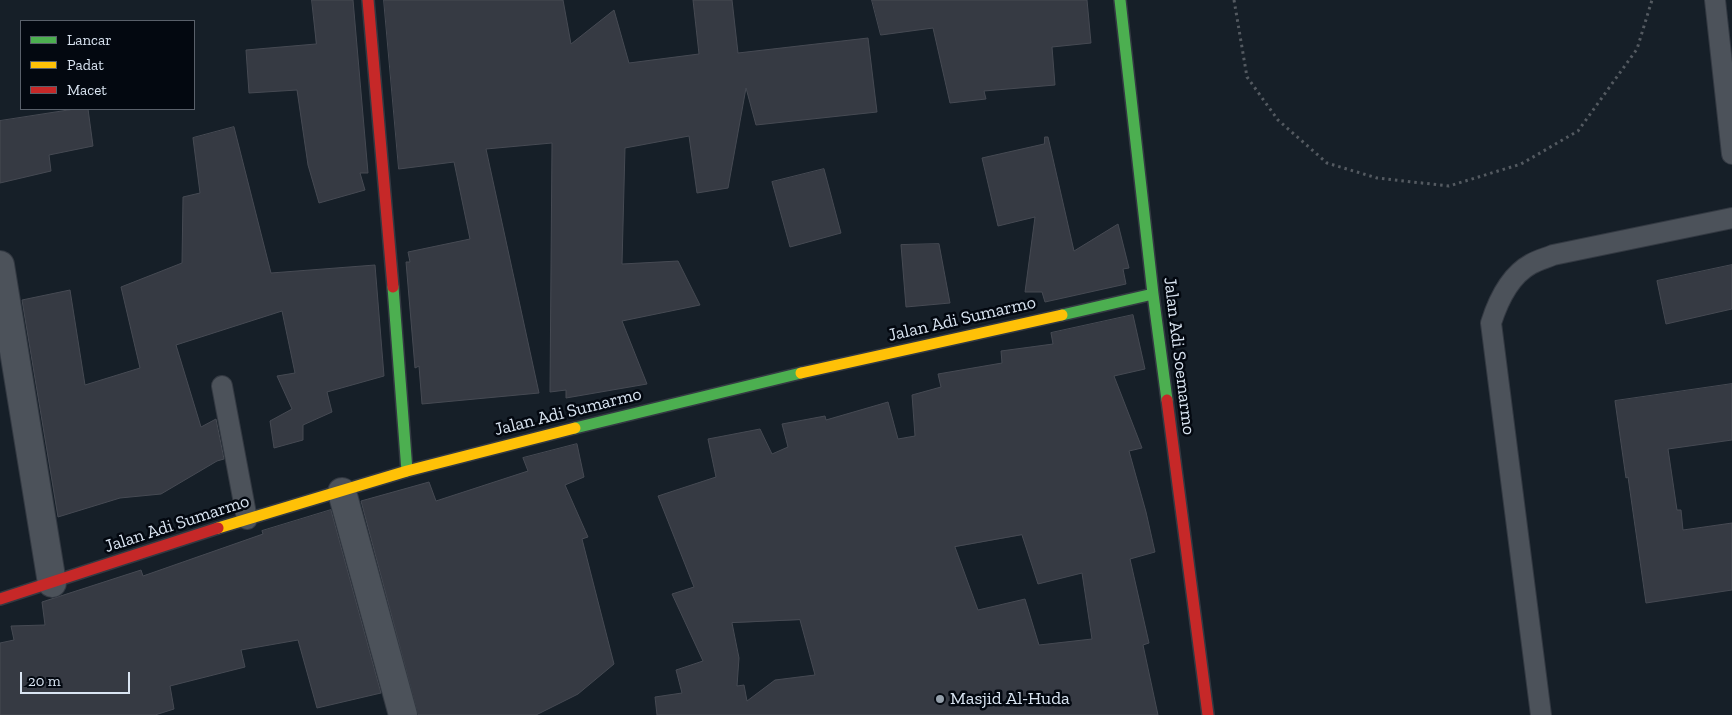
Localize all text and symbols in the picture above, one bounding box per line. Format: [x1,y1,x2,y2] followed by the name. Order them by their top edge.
[20,20,195,110] legend
[67,31,112,49] text: Lancar
[67,56,104,74] text: Padat
[67,81,107,99] text: Macet
[1159,276,1199,436] street label: Jalan Adi Soemarmo
[886,291,1038,347] street label: Jalan Adi Sumarmo
[492,383,644,441] street label: Jalan Adi Sumarmo
[102,490,252,558] street label: Jalan Adi Sumarmo
[22,662,132,694] scale bar
[28,672,61,690] text: 20 m
[950,688,1070,710] place label: Masjid Al-Huda
[934,693,946,705] marker: Masjid Al-Huda

